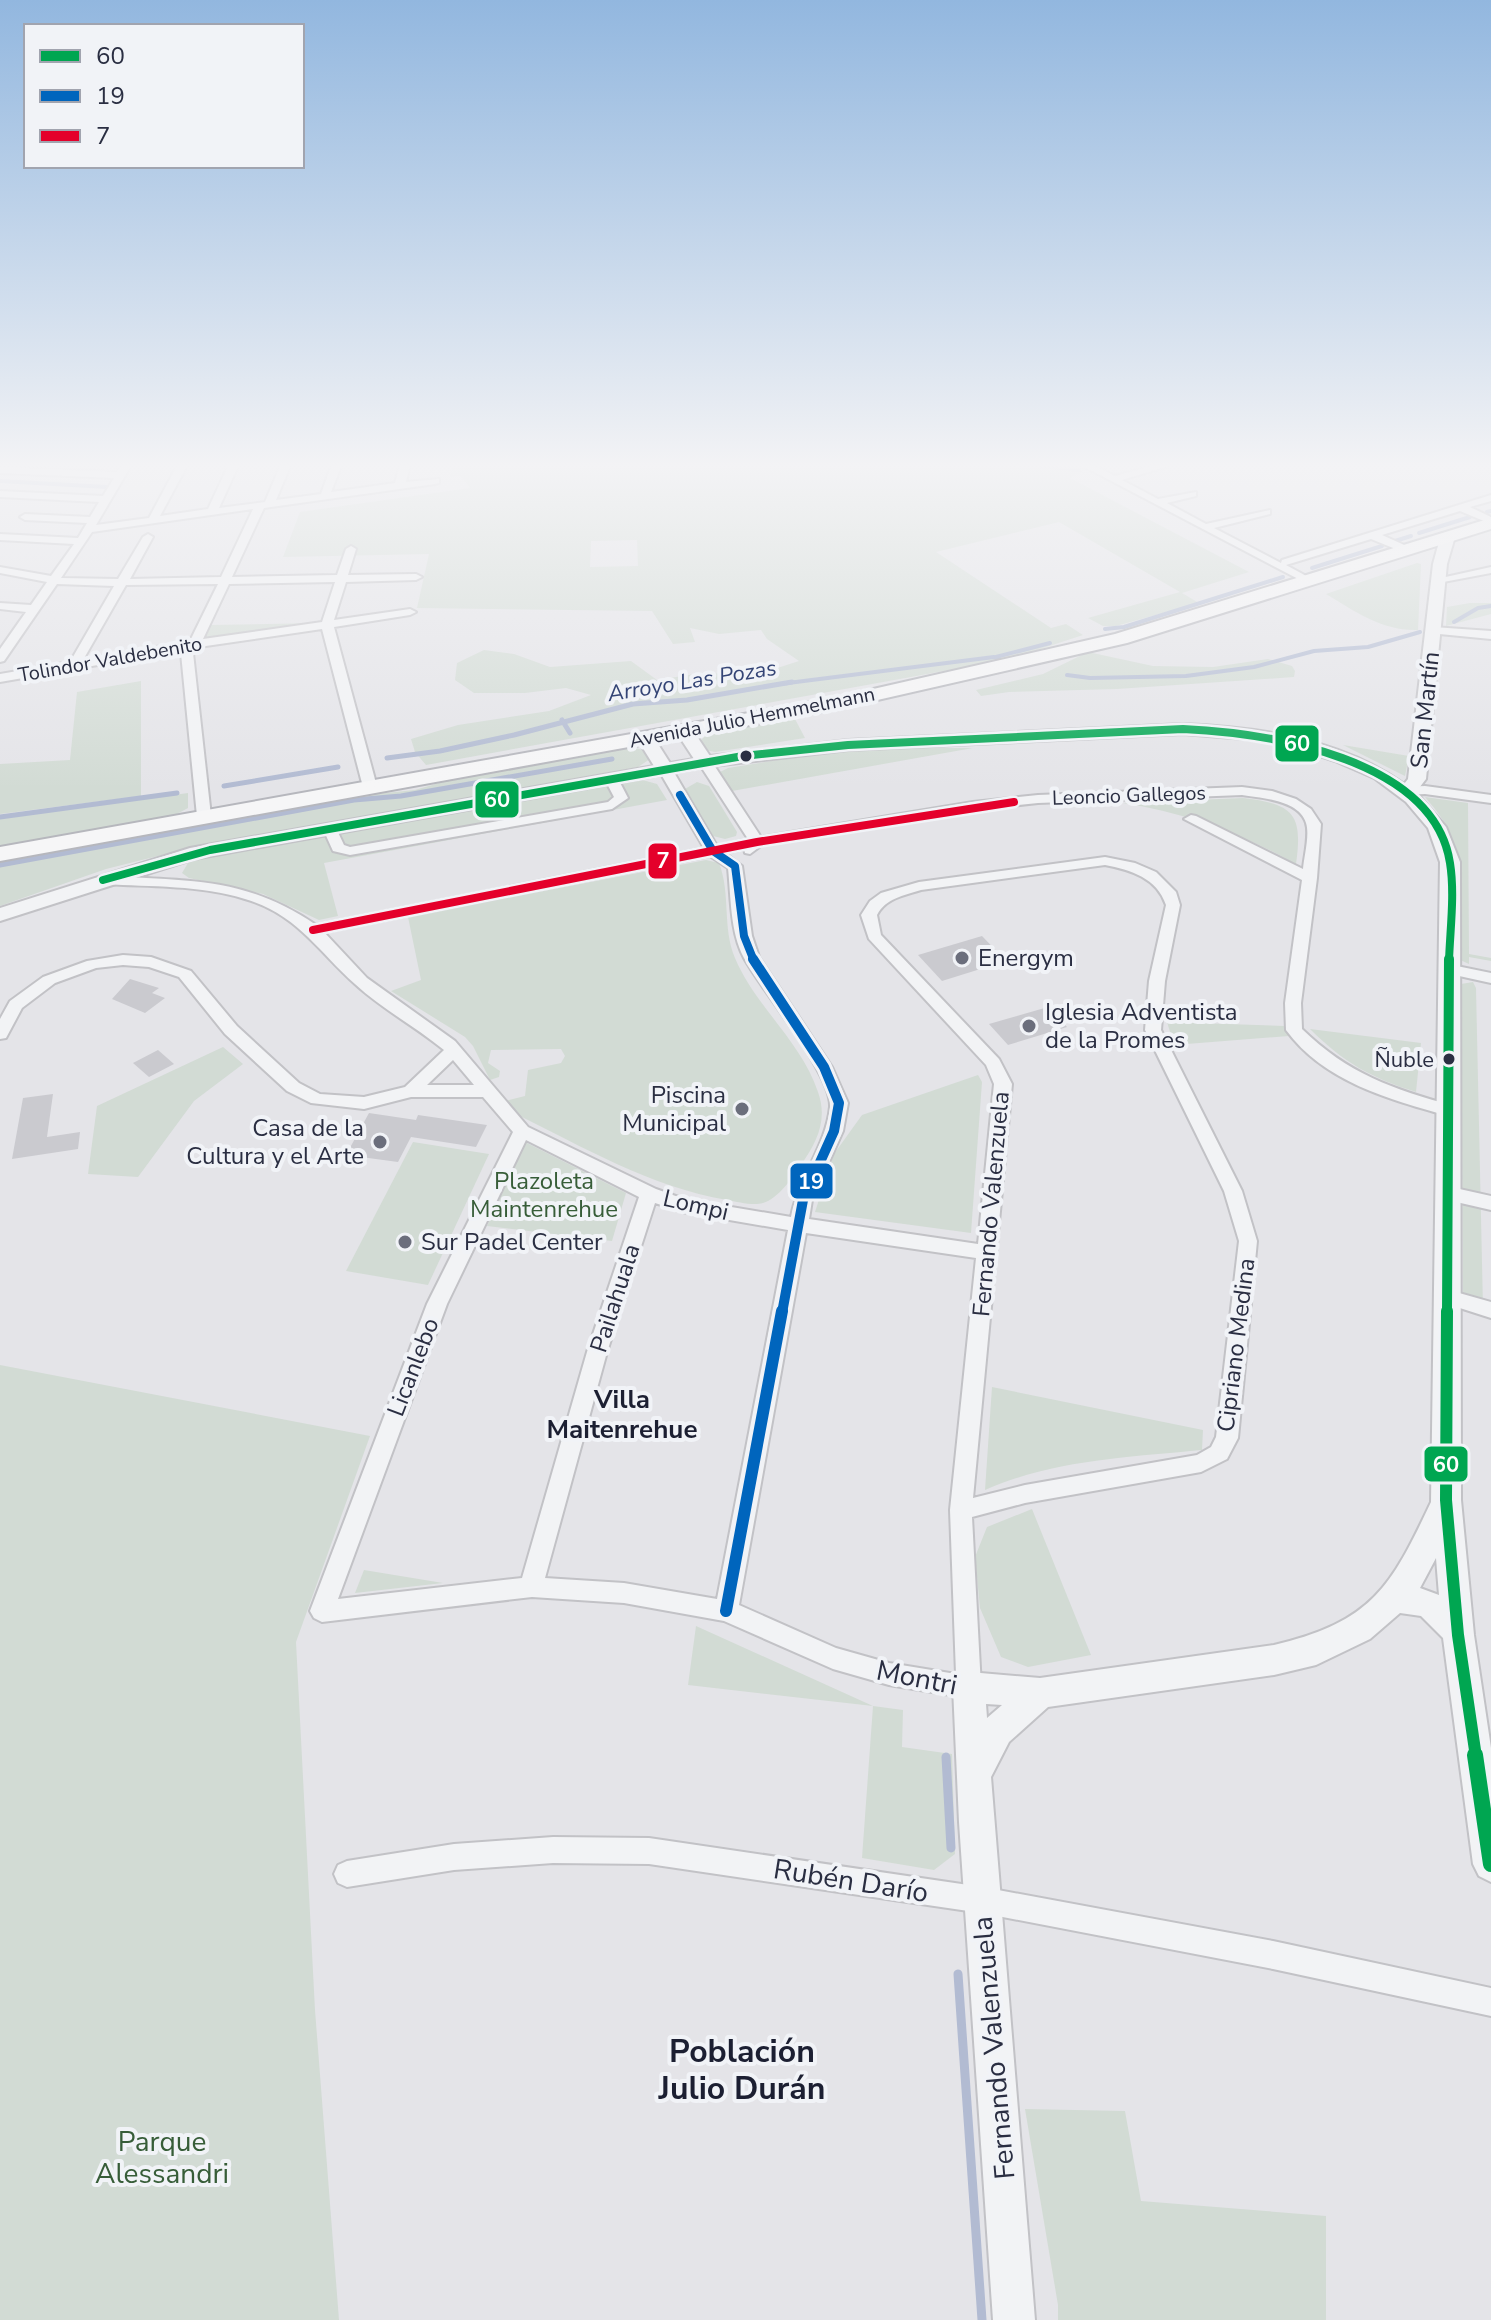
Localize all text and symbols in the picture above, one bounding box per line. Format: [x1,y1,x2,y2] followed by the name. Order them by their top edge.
[24,24,304,168] legend
[96,40,125,72] text: 60
[96,80,125,112] text: 19
[96,120,110,152] text: 7
[16,630,204,689] street label: Tolindor Valdebenito
[1403,650,1447,770] street label: San Martín
[605,653,779,709] water label: Arroyo Las Pozas
[627,680,877,755] street label: Avenida Julio Hemmelmann
[1274,724,1320,763] line badge: 60
[1284,729,1310,759] text: 60
[738,748,754,764] unlabelled marker
[1052,779,1206,812] street label: Leoncio Gallegos
[474,780,520,819] line badge: 60
[484,785,510,815] text: 60
[647,842,678,880] line badge: 7
[656,846,670,876] text: 7
[978,942,1074,974] place label: Energym
[953,949,971,967] marker: Energym
[1045,996,1237,1056] place label: Iglesia Adventista de la Promes
[1020,1017,1038,1035] marker: Iglesia Adventista de la Promes
[1374,1045,1434,1075] place label: Ñuble
[1441,1051,1457,1067] marker: Ñuble
[622,1079,726,1139] place label: Piscina Municipal
[965,1090,1017,1318] street label: Fernando Valenzuela
[733,1100,751,1118] marker: Piscina Municipal
[186,1112,364,1172] place label: Casa de la Cultura y el Arte
[371,1133,389,1151] marker: Casa de la Cultura y el Arte
[789,1162,834,1200] line badge: 19
[470,1165,618,1225] park label: Plazoleta Maintenrehue
[798,1167,824,1197] text: 19
[660,1182,732,1228] street label: Lompi
[421,1226,603,1258] place label: Sur Padel Center
[396,1233,414,1251] marker: Sur Padel Center
[582,1240,648,1356] street label: Pailahuala
[1209,1256,1263,1434] street label: Cipriano Medina
[380,1313,446,1421] street label: Licanlebo
[546,1382,698,1447] district label: Villa Maitenrehue
[1423,1445,1469,1483] line badge: 60
[1433,1450,1459,1480] text: 60
[873,1652,961,1704] street label: Montri
[771,1850,931,1912] street label: Rubén Darío
[964,1915,1024,2181] street label: Fernando Valenzuela
[658,2030,825,2110] district label: Población Julio Durán
[95,2123,229,2193] park label: Parque Alessandri

